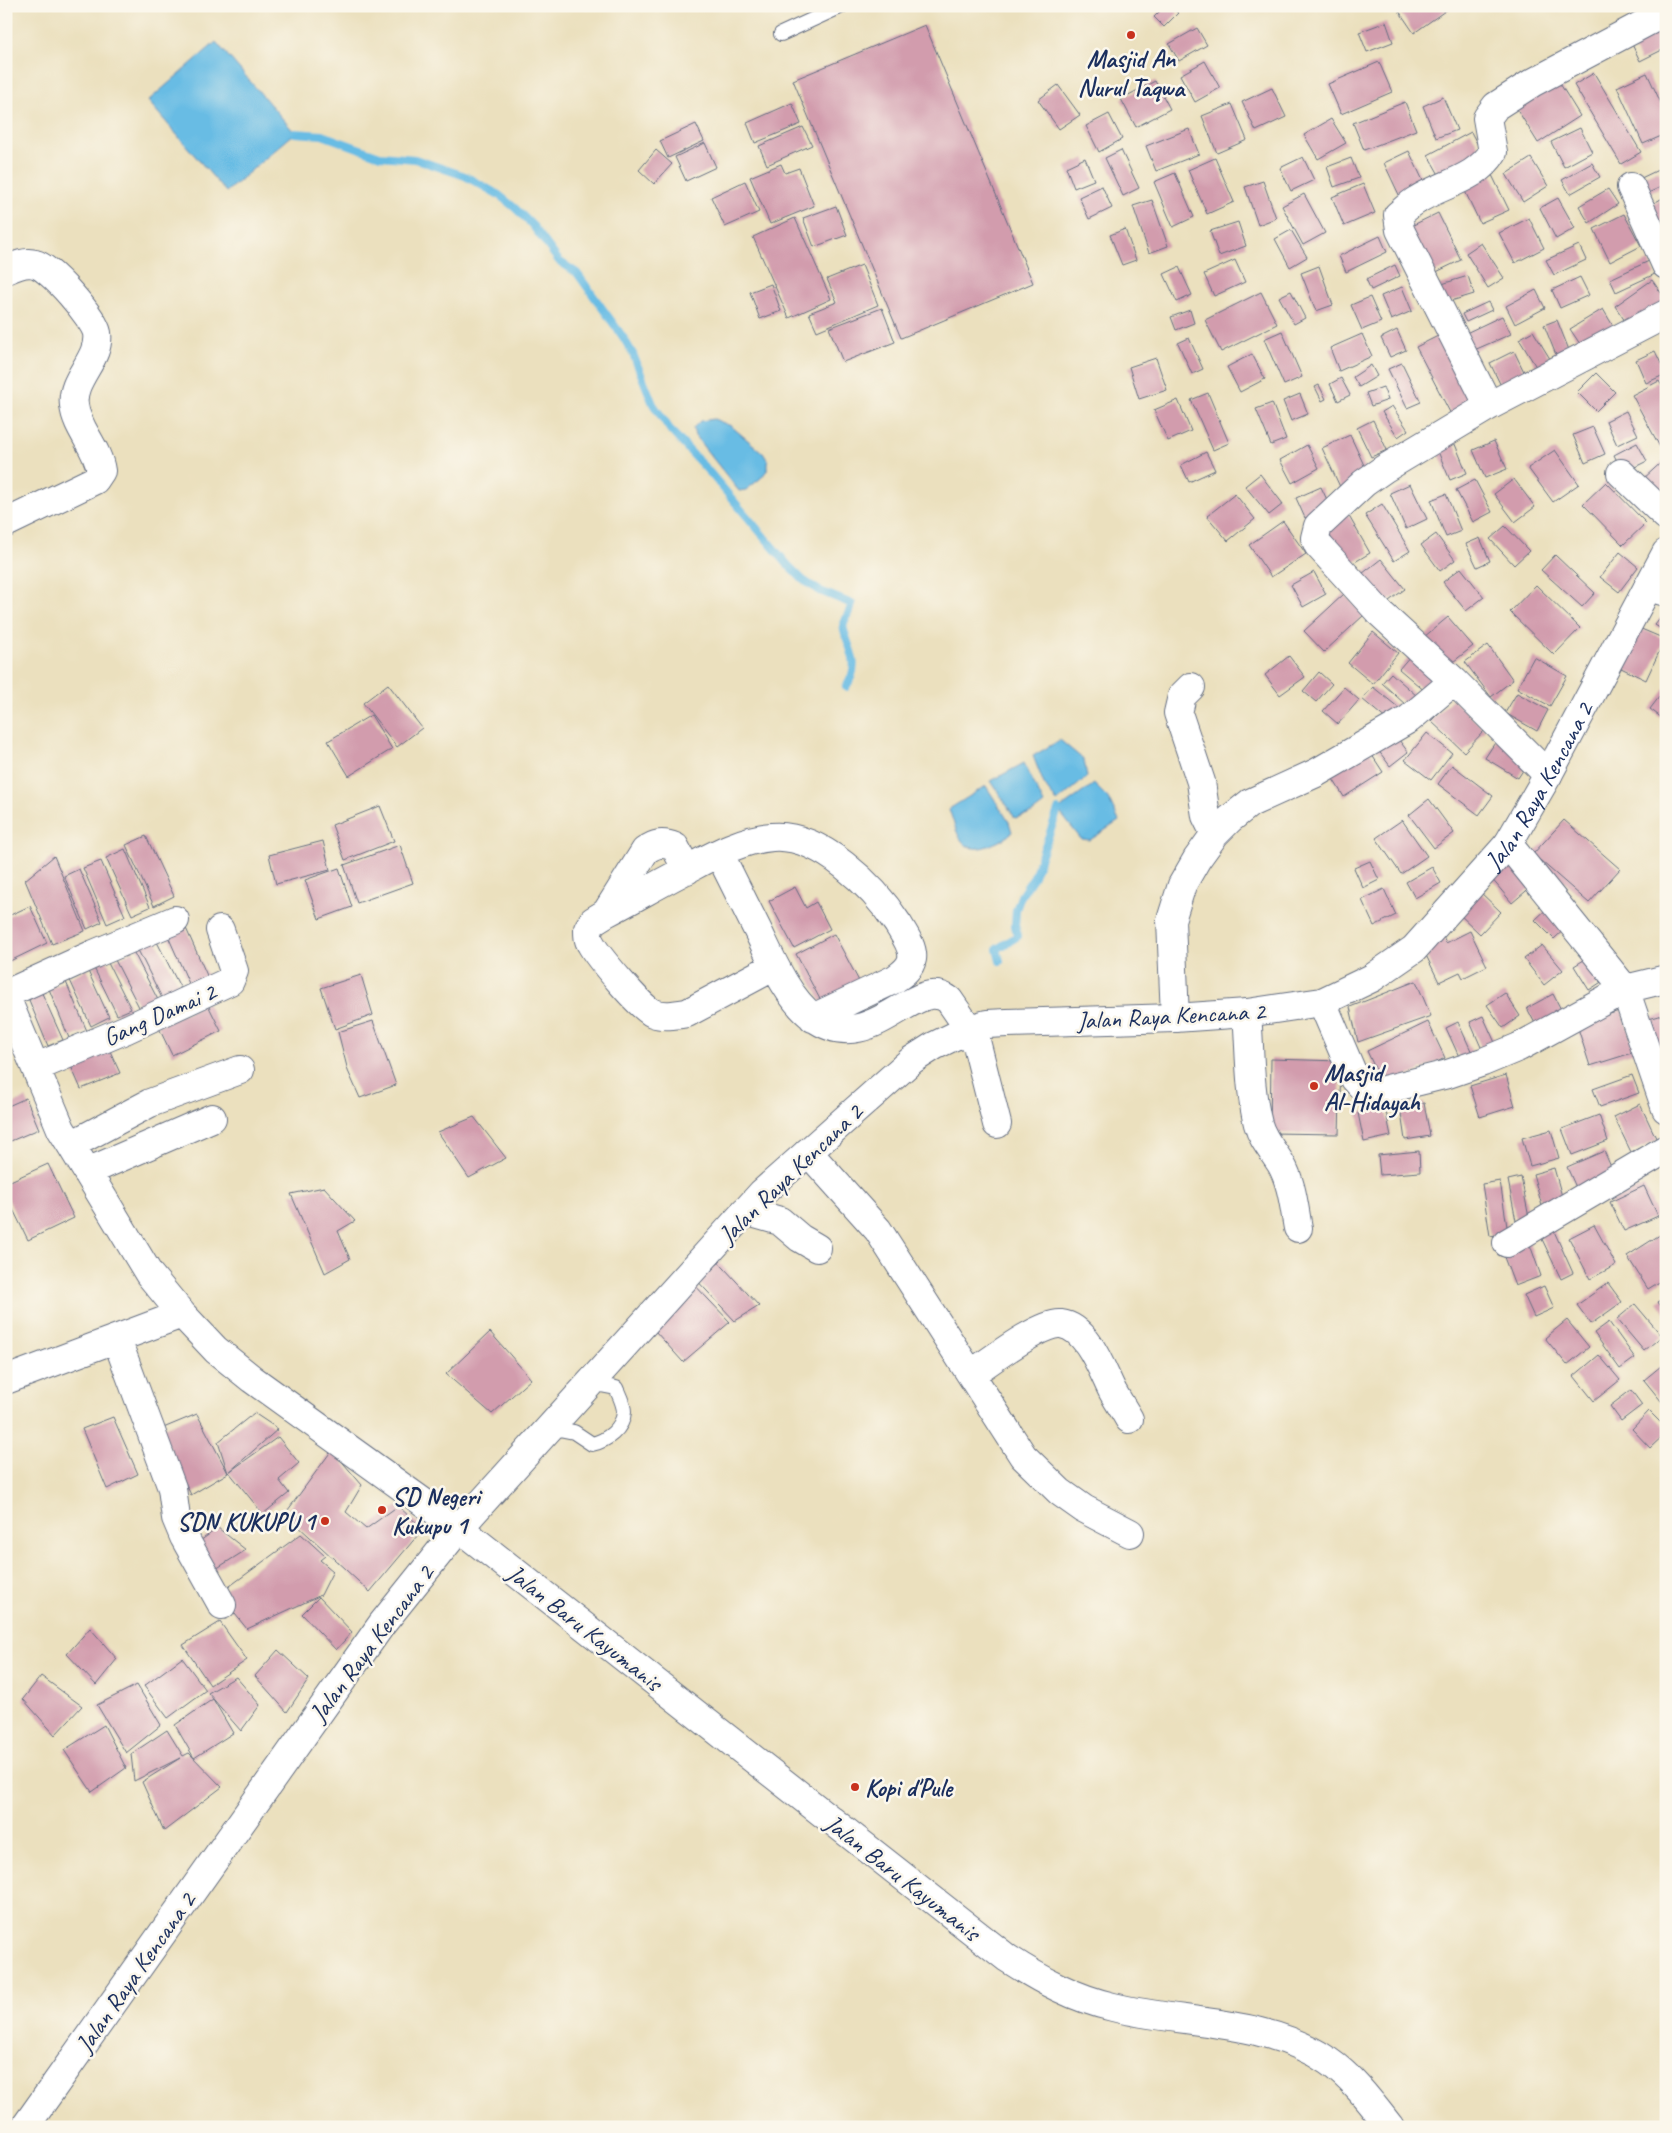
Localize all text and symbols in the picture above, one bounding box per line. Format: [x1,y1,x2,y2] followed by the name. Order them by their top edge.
[1125,29,1137,41] marker: Masjid An Nurul Taqwa
[1078,43,1186,104] place label: Masjid An Nurul Taqwa
[1477,696,1602,877] street label: Jalan Raya Kencana 2
[98,975,222,1054] street label: Gang Damai 2
[1075,995,1268,1037] street label: Jalan Raya Kencana 2
[1324,1057,1420,1118] place label: Masjid Al-Hidayah
[1308,1080,1320,1092] marker: Masjid Al-Hidayah
[711,1096,871,1251] street label: Jalan Raya Kencana 2
[392,1481,483,1542] place label: SD Negeri Kukupu 1
[376,1504,388,1516] marker: SD Negeri Kukupu 1
[177,1506,318,1538] place label: SDN KUKUPU 1
[319,1515,331,1527] marker: SDN KUKUPU 1
[302,1557,442,1729] street label: Jalan Raya Kencana 2
[500,1557,670,1700] street label: Jalan Baru Kayumanis
[865,1772,954,1804] place label: Kopi d'Pule
[849,1781,861,1793] marker: Kopi d'Pule
[818,1807,988,1950] street label: Jalan Baru Kayumanis
[68,1885,204,2060] street label: Jalan Raya Kencana 2

